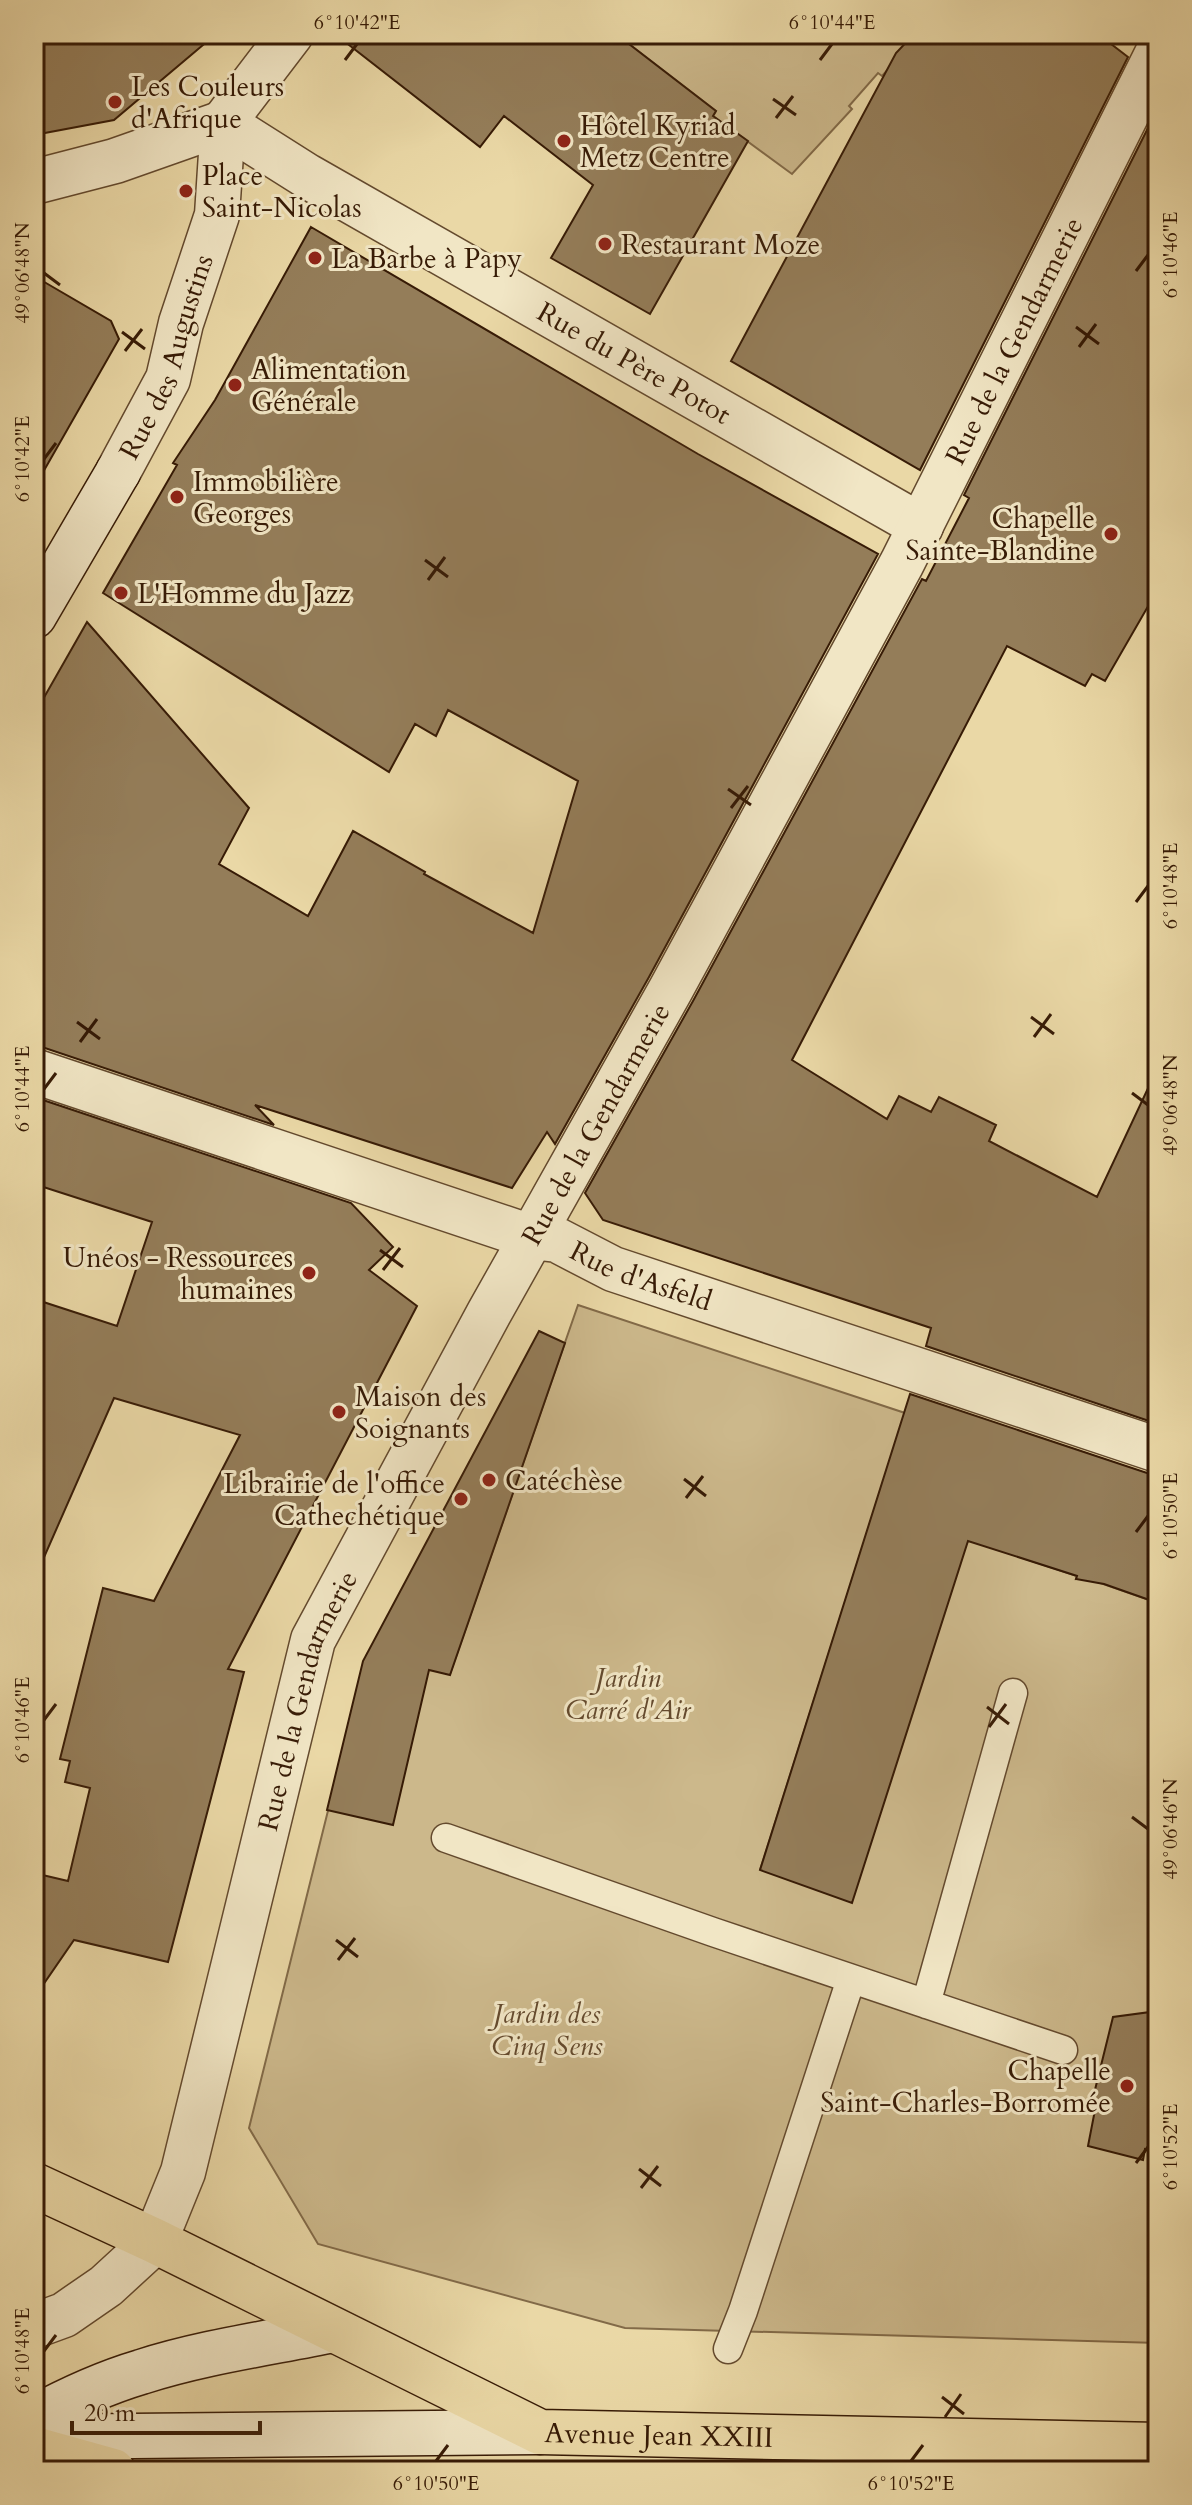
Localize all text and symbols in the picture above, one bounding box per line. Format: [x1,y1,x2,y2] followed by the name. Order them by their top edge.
[314,9,400,36] text: 6°10'42"E
[789,9,875,36] text: 6°10'44"E
[131,68,284,138] place label: Les Couleurs d'Afrique
[106,93,124,111] marker: Les Couleurs d'Afrique
[580,107,736,177] place label: Hôtel Kyriad Metz Centre
[555,132,573,150] marker: Hôtel Kyriad Metz Centre
[202,157,362,227] place label: Place Saint-Nicolas
[177,182,195,200] marker: Place Saint-Nicolas
[936,211,1092,471] street label: Rue de la Gendarmerie
[1157,212,1184,298] text: 6°10'46"E
[9,222,36,324] text: 49°06'48"N
[621,226,820,264] place label: Restaurant Moze
[596,235,614,253] marker: Restaurant Moze
[331,240,522,278] place label: La Barbe à Papy
[110,249,223,466] street label: Rue des Augustins
[306,249,324,267] marker: La Barbe à Papy
[530,293,738,434] street label: Rue du Père Potot
[251,351,407,421] place label: Alimentation Générale
[226,376,244,394] marker: Alimentation Générale
[9,416,36,502] text: 6°10'42"E
[193,463,339,533] place label: Immobilière Georges
[168,488,186,506] marker: Immobilière Georges
[905,500,1095,570] place label: Chapelle Sainte-Blandine
[1102,525,1120,543] marker: Chapelle Sainte-Blandine
[137,575,351,613] place label: L'Homme du Jazz
[112,584,130,602] marker: L'Homme du Jazz
[1157,843,1184,929] text: 6°10'48"E
[513,996,679,1252] street label: Rue de la Gendarmerie
[9,1046,36,1132] text: 6°10'44"E
[1157,1054,1184,1156] text: 49°06'48"N
[563,1232,717,1321] street label: Rue d'Asfeld
[63,1239,293,1309] place label: Unéos - Ressources humaines
[300,1264,318,1282] marker: Unéos - Ressources humaines
[355,1378,486,1448] place label: Maison des Soignants
[330,1403,348,1421] marker: Maison des Soignants
[505,1462,623,1500] place label: Catéchèse
[223,1465,445,1535] place label: Librairie de l'office Cathechétique
[480,1471,498,1489] marker: Catéchèse
[1157,1473,1184,1559] text: 6°10'50"E
[452,1490,470,1508] marker: Librairie de l'office Cathechétique
[249,1564,367,1835] street label: Rue de la Gendarmerie
[565,1659,692,1729] park label: Jardin Carré d'Air
[9,1677,36,1763] text: 6°10'46"E
[1157,1778,1184,1880] text: 49°06'46"N
[487,1995,603,2065] park label: Jardin des Cinq Sens
[820,2052,1111,2122] place label: Chapelle Saint-Charles-Borromée
[1118,2077,1136,2095] marker: Chapelle Saint-Charles-Borromée
[1157,2104,1184,2190] text: 6°10'52"E
[9,2308,36,2394] text: 6°10'48"E
[72,2385,260,2435] scale bar
[84,2397,136,2430] text: 20 m
[544,2414,774,2457] street label: Avenue Jean XXIII
[393,2470,479,2497] text: 6°10'50"E
[868,2470,954,2497] text: 6°10'52"E

